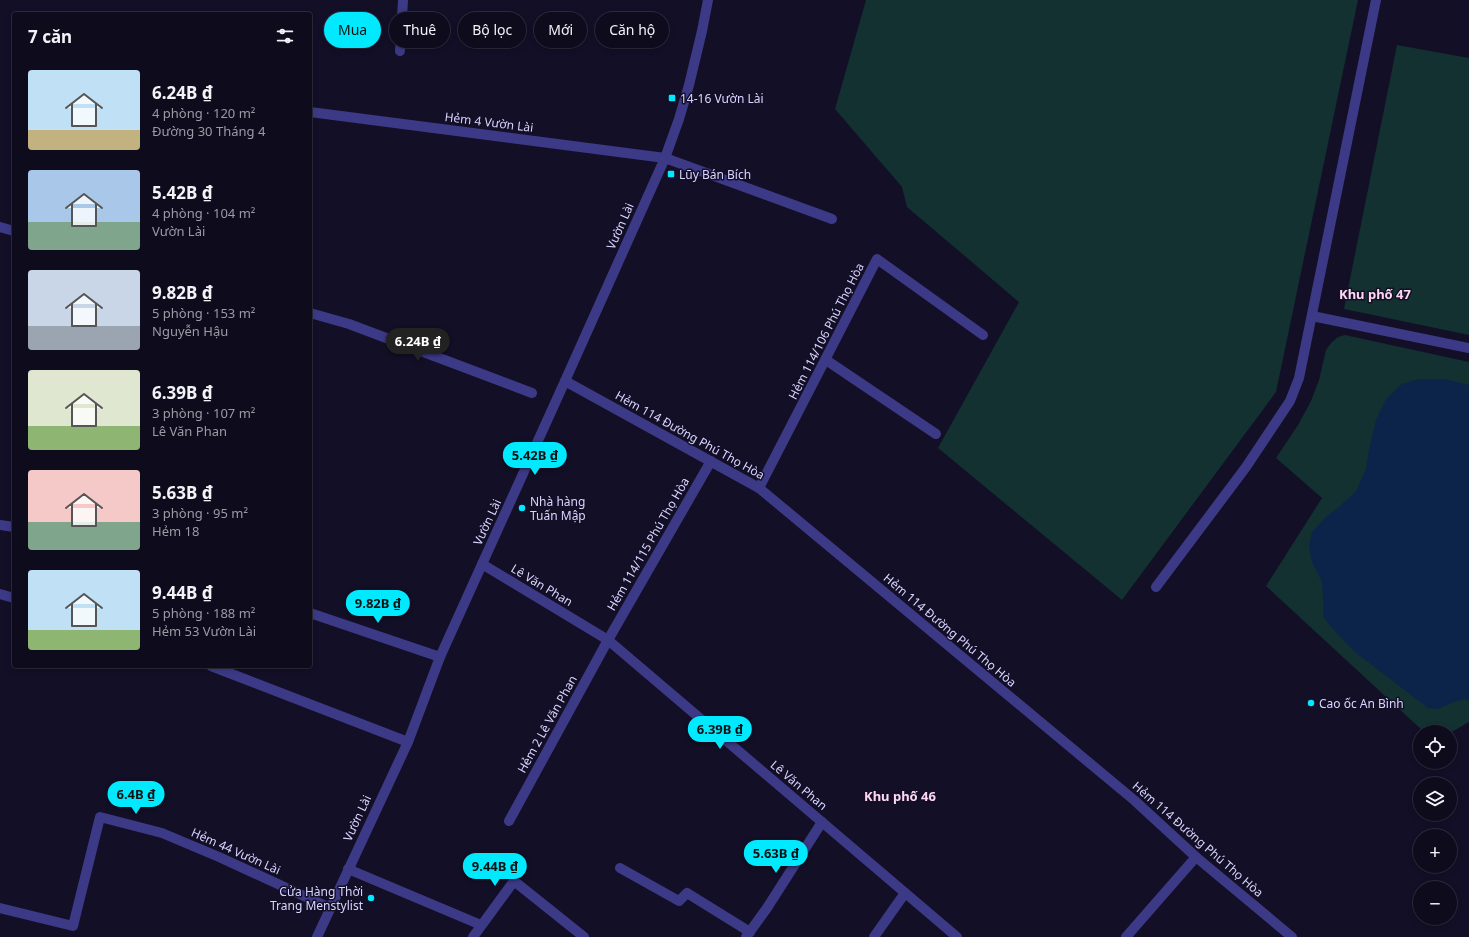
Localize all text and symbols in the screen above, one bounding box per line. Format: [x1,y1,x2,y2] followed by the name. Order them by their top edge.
[324,12,381,48] chip: Mua
[389,12,450,48] chip: Thuê
[458,12,526,48] chip: Bộ lọc
[534,12,587,48] chip: Mới
[595,12,669,48] chip: Căn hộ
[28,25,72,48] text: 7 căn
[274,25,296,47] icon: filters
[152,81,213,104] text: 6.24B ₫
[60,86,108,134] icon: home
[680,90,764,107] place label: 14-16 Vườn Lài
[667,93,677,103] marker: 14-16 Vườn Lài
[152,104,255,122] text: 4 phòng · 120 m²
[444,108,534,136] street label: Hẻm 4 Vườn Lài
[152,122,265,140] text: Đường 30 Tháng 4
[679,166,751,183] place label: Lũy Bán Bích
[666,169,676,179] marker: Lũy Bán Bích
[152,181,213,204] text: 5.42B ₫
[60,186,108,234] icon: home
[602,200,638,252] street label: Vườn Lài
[152,204,255,222] text: 4 phòng · 104 m²
[152,222,205,240] text: Vườn Lài
[784,260,868,402] street label: Hẻm 114/106 Phú Thọ Hòa
[152,281,213,304] text: 9.82B ₫
[1339,285,1411,303] district label: Khu phố 47
[60,286,108,334] icon: home
[152,304,255,322] text: 5 phòng · 153 m²
[152,322,228,340] text: Nguyễn Hậu
[381,328,455,362] pin: 6.24B ₫
[395,332,441,350] text: 6.24B ₫
[152,381,213,404] text: 6.39B ₫
[60,386,108,434] icon: home
[612,387,768,483] street label: Hẻm 114 Đường Phú Thọ Hòa
[152,404,255,422] text: 3 phòng · 107 m²
[152,422,227,440] text: Lê Văn Phan
[498,442,572,476] pin: 5.42B ₫
[512,446,558,464] text: 5.42B ₫
[603,474,693,614] street label: Hẻm 114/115 Phú Thọ Hòa
[152,481,213,504] text: 5.63B ₫
[60,486,108,534] icon: home
[530,493,586,524] place label: Nhà hàng Tuấn Mập
[469,496,505,548] street label: Vườn Lài
[517,503,527,513] marker: Nhà hàng Tuấn Mập
[152,504,248,522] text: 3 phòng · 95 m²
[152,522,199,540] text: Hẻm 18
[508,560,576,610] street label: Lê Văn Phan
[880,569,1020,691] street label: Hẻm 114 Đường Phú Thọ Hòa
[152,581,213,604] text: 9.44B ₫
[60,586,108,634] icon: home
[341,590,415,624] pin: 9.82B ₫
[355,594,401,612] text: 9.82B ₫
[152,604,255,622] text: 5 phòng · 188 m²
[152,622,256,640] text: Hẻm 53 Vườn Lài
[513,672,581,776] street label: Hẻm 2 Lê Văn Phan
[1319,695,1404,712] place label: Cao ốc An Bình
[1306,698,1316,708] marker: Cao ốc An Bình
[683,716,757,750] pin: 6.39B ₫
[697,720,743,738] text: 6.39B ₫
[1413,725,1457,925] map controls
[1413,725,1457,769] button: locate
[767,756,831,814] street label: Lê Văn Phan
[1129,777,1267,901] street label: Hẻm 114 Đường Phú Thọ Hòa
[1413,777,1457,821] button: layers
[103,781,169,815] pin: 6.4B ₫
[117,785,155,803] text: 6.4B ₫
[864,787,936,805] district label: Khu phố 46
[339,792,375,844] street label: Vườn Lài
[189,824,283,878] street label: Hẻm 44 Vườn Lài
[1413,829,1457,873] button: +
[739,840,813,874] pin: 5.63B ₫
[753,844,799,862] text: 5.63B ₫
[458,853,532,887] pin: 9.44B ₫
[472,857,518,875] text: 9.44B ₫
[1413,881,1457,925] button: −
[270,883,364,914] place label: Cửa Hàng Thời Trang Menstylist
[366,893,376,903] marker: Cửa Hàng Thời Trang Menstylist

